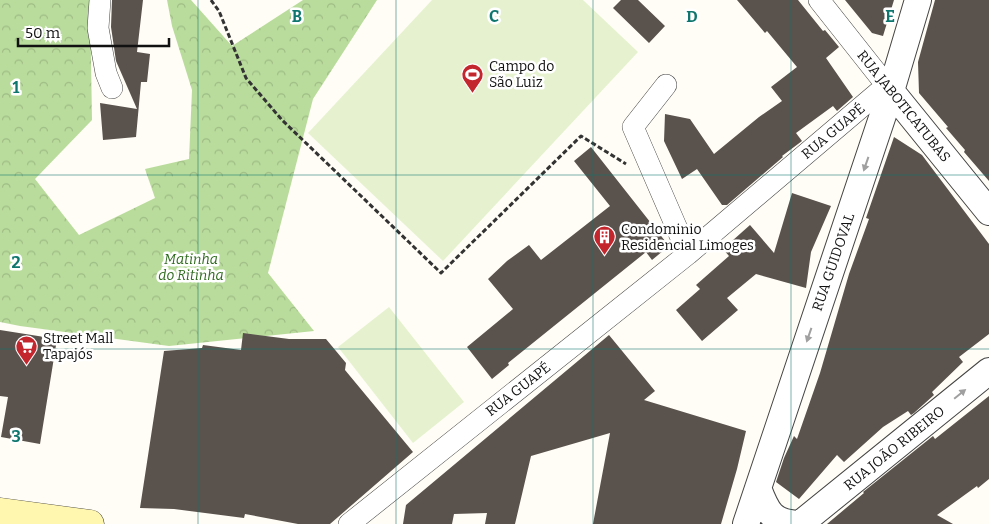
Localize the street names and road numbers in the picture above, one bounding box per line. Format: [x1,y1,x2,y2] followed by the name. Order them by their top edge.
[853,47,954,165] street label: RUA JABOTICATUBAS
[797,99,869,163] street label: RUA GUAPÉ
[809,211,858,313] street label: RUA GUIDOVAL
[482,358,554,420] street label: RUA GUAPÉ
[841,403,948,494] street label: RUA JOÃO RIBEIRO

